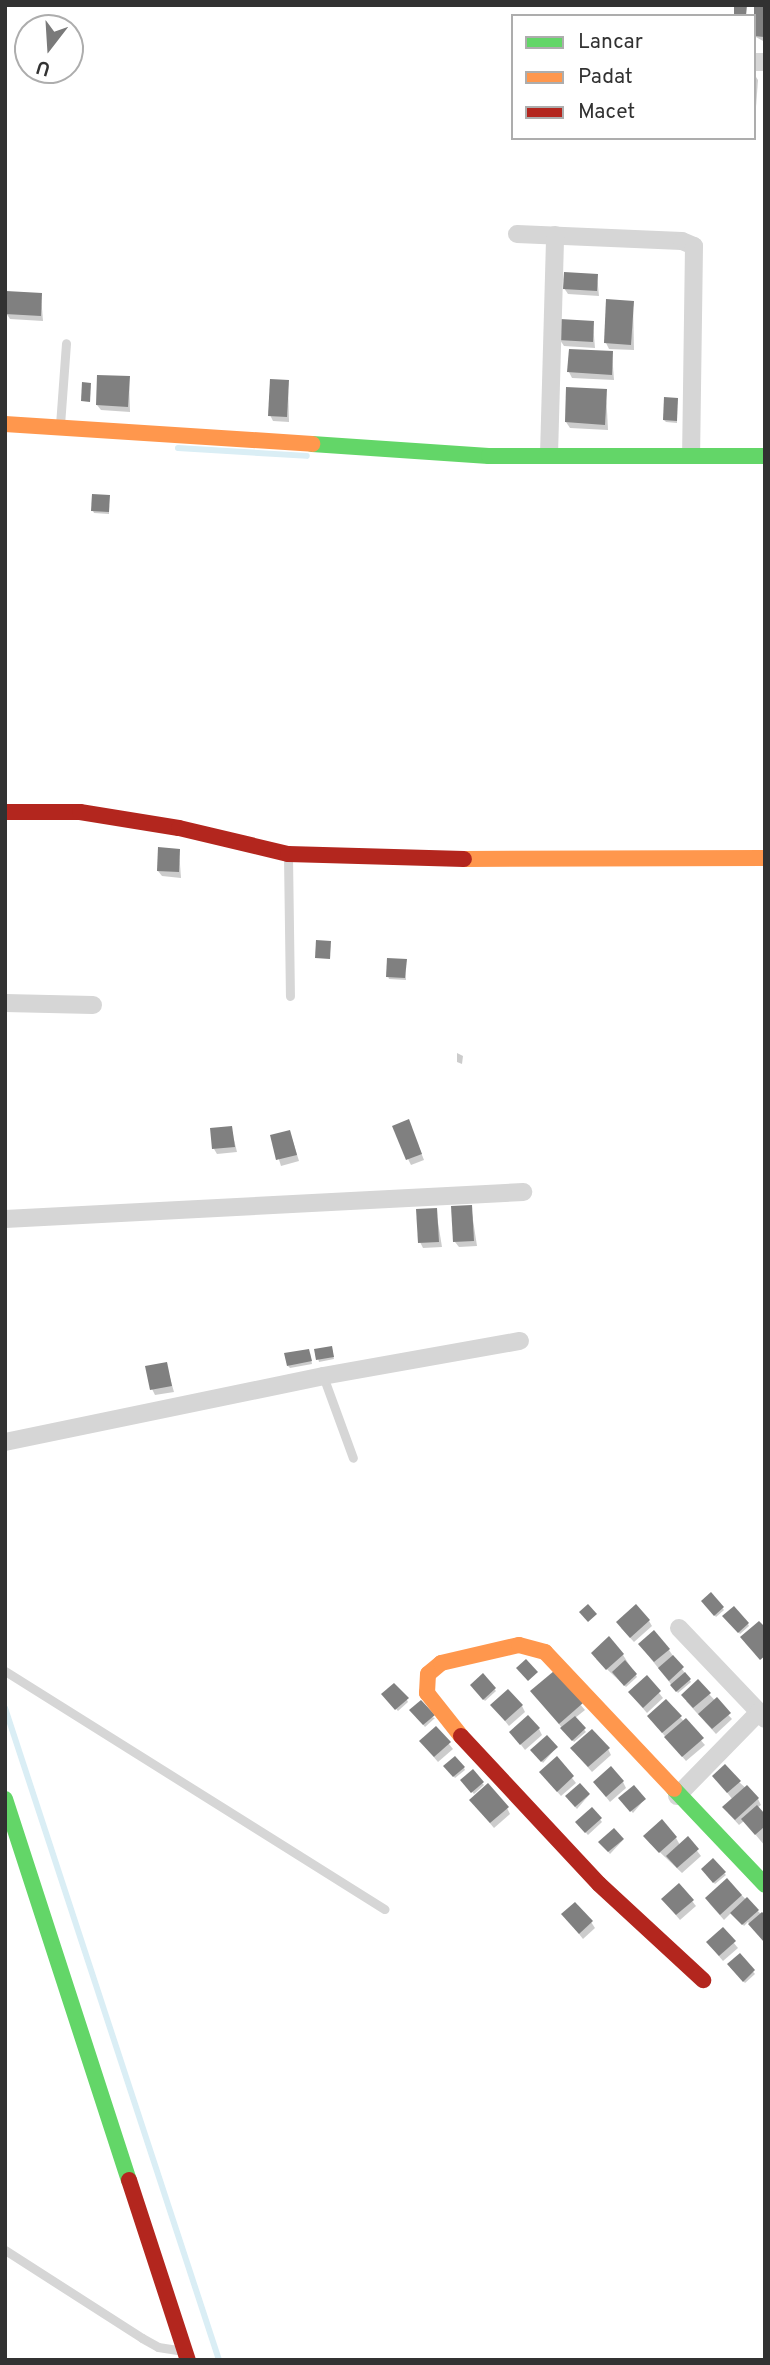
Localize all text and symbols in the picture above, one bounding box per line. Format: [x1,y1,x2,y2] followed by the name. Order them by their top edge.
[14,14,84,84] north arrow
[511,14,756,140] legend
[578,29,643,56] text: Lancar
[33,54,53,81] text: U
[578,64,633,91] text: Padat
[578,99,635,126] text: Macet

